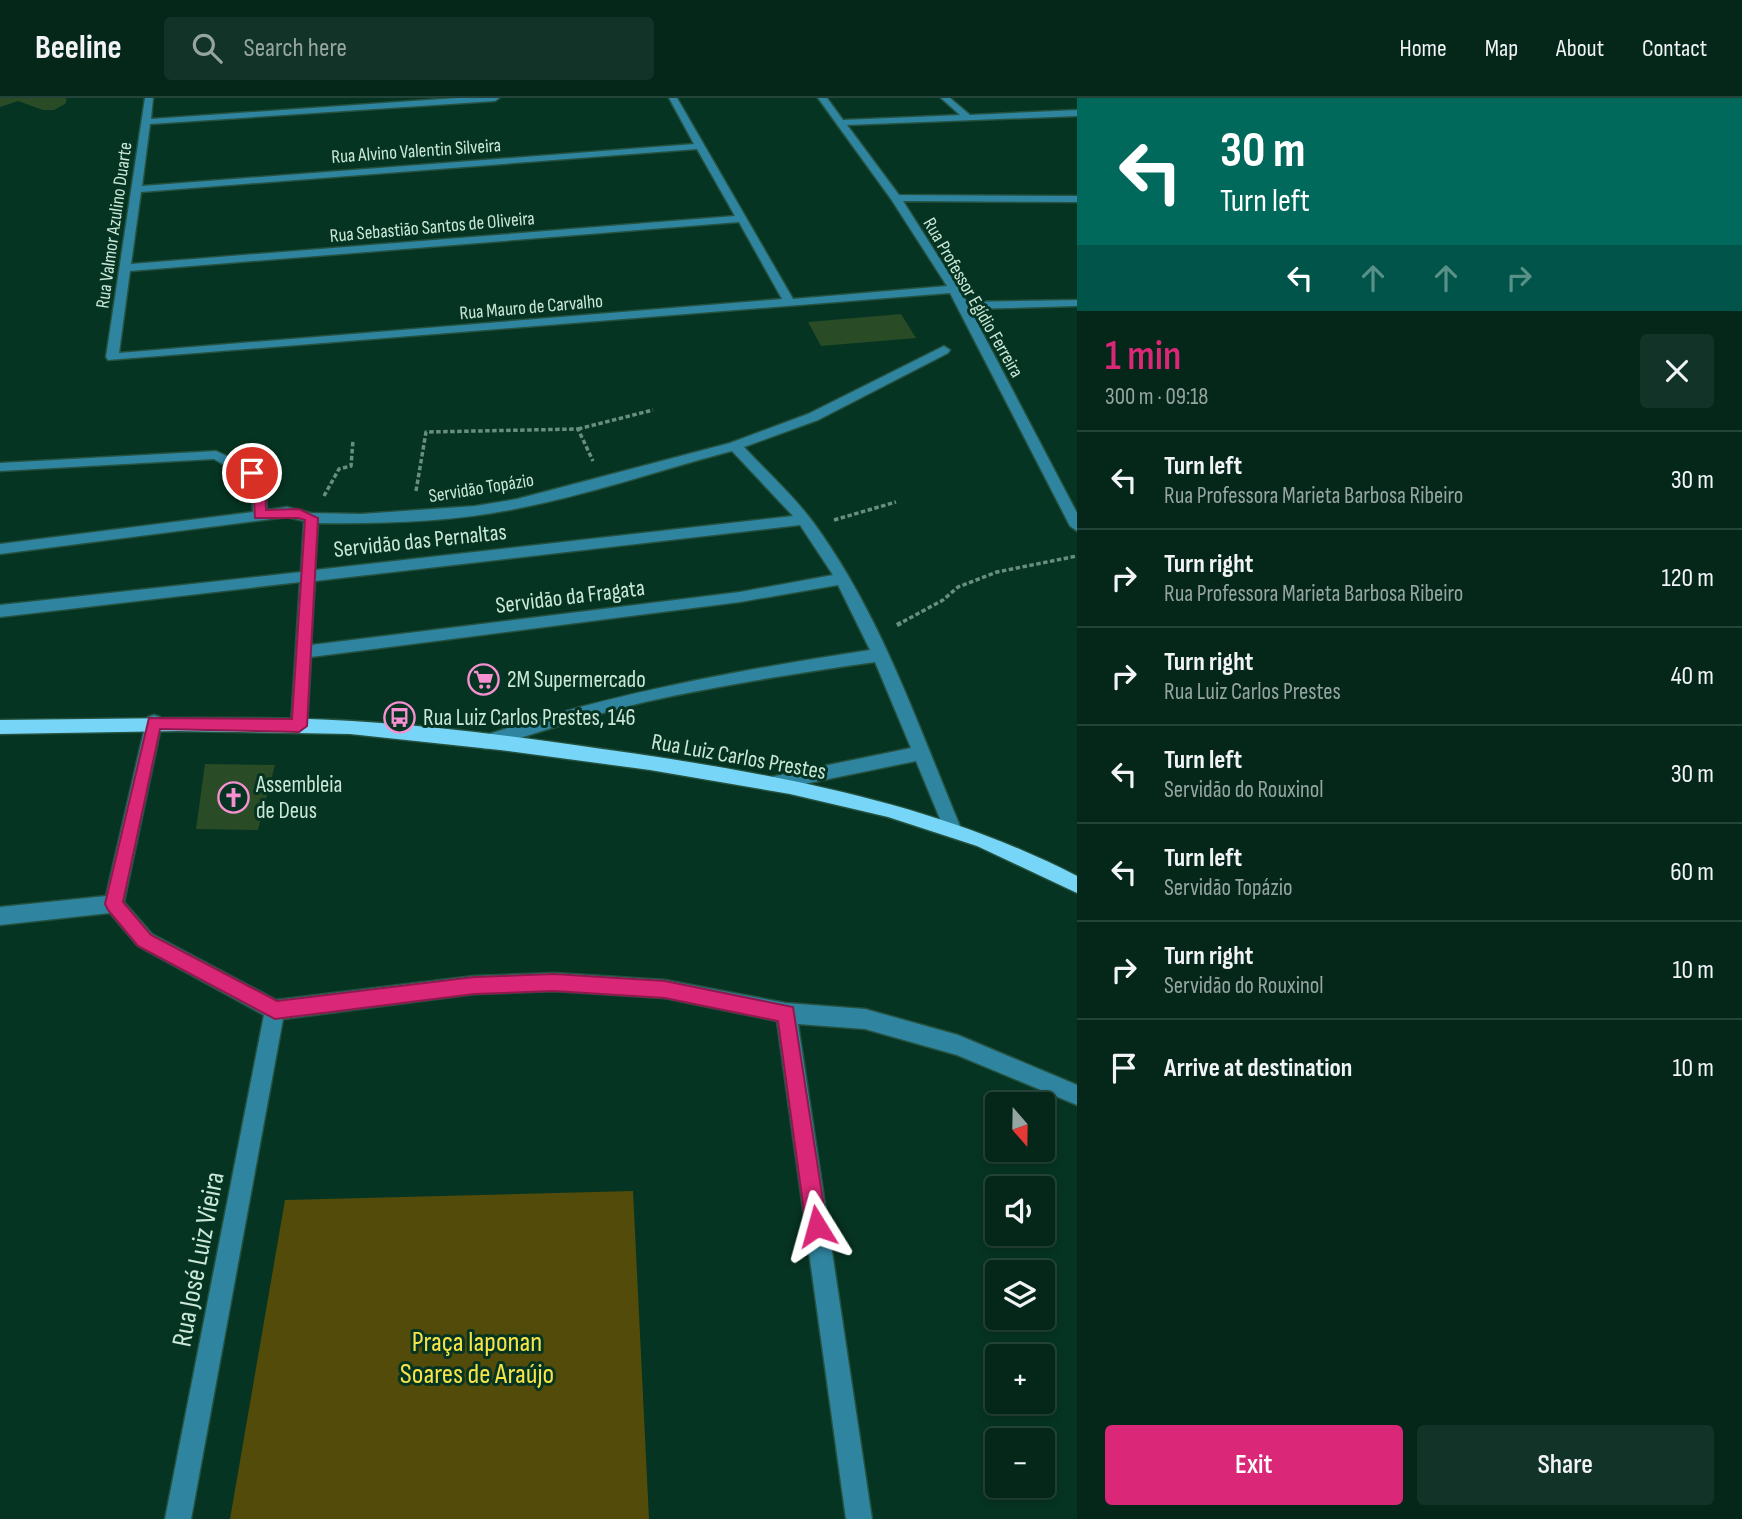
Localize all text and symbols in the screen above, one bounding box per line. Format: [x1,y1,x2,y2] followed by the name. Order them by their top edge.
[164,17,654,80] search box
[35,28,122,68] text: Beeline
[188,29,226,67] icon: search
[244,33,347,64] text: Search here
[1399,34,1447,63] text: Home
[1485,34,1518,63] text: Map
[1556,34,1604,63] text: About
[1642,34,1707,63] text: Contact
[1220,122,1305,181] text: 30 m
[1105,126,1196,217] icon: left
[330,134,502,169] street label: Rua Alvino Valentin Silveira
[91,141,138,310] street label: Rua Valmor Azulino Duarte
[1220,182,1310,221] text: Turn left
[329,207,536,248] street label: Rua Sebastião Santos de Oliveira
[918,214,1028,382] street label: Rua Professor Egídio Ferreira
[1281,259,1319,297] icon: left
[1354,259,1392,297] icon: ahead
[1427,259,1465,297] icon: ahead
[1500,259,1538,297] icon: right
[458,290,604,325] street label: Rua Mauro de Carvalho
[1105,331,1181,382] text: 1 min
[1640,334,1714,408] button: close
[1105,383,1208,411] text: 300 m · 09:18
[222,443,282,503] pin
[1164,451,1242,482] text: Turn left
[233,454,271,492] icon: arrive
[1105,461,1143,499] icon: left
[1671,465,1714,496] text: 30 m
[427,469,535,508] street label: Servidão Topázio
[1164,482,1463,510] text: Rua Professora Marieta Barbosa Ribeiro
[332,518,508,564] street label: Servidão das Pernaltas
[1164,549,1253,580] text: Turn right
[1105,559,1143,597] icon: right
[1661,563,1714,594] text: 120 m
[494,574,646,620] street label: Servidão da Fragata
[1164,580,1463,608] text: Rua Professora Marieta Barbosa Ribeiro
[1164,647,1253,678] text: Turn right
[1105,657,1143,695] icon: right
[1671,661,1714,692] text: 40 m
[467,662,501,696] supermarket icon: 2M Supermercado
[507,666,646,694] place label: 2M Supermercado
[1164,678,1341,706] text: Rua Luiz Carlos Prestes
[383,700,417,734] bus stop icon: Rua Luiz Carlos Prestes, 146
[423,704,636,732] place label: Rua Luiz Carlos Prestes, 146
[649,728,828,786] street label: Rua Luiz Carlos Prestes
[1164,745,1242,776] text: Turn left
[1105,755,1143,793] icon: left
[1671,759,1714,790] text: 30 m
[255,771,342,825] place label: Assembleia de Deus
[1164,776,1324,804] text: Servidão do Rouxinol
[216,780,250,814] church icon: Assembleia de Deus
[1164,843,1242,874] text: Turn left
[1105,853,1143,891] icon: left
[1670,857,1714,888] text: 60 m
[1164,874,1293,902] text: Servidão Topázio
[1164,941,1253,972] text: Turn right
[1105,951,1143,989] icon: right
[1672,955,1714,986] text: 10 m
[1164,972,1324,1000] text: Servidão do Rouxinol
[1105,1049,1143,1087] icon: arrive
[1164,1053,1352,1084] text: Arrive at destination
[1672,1053,1714,1084] text: 10 m
[985,1092,1055,1162] north arrow
[985,1092,1055,1498] map controls
[165,1169,232,1350] street label: Rua José Luiz Vieira
[985,1176,1055,1246] button: sound
[780,1189,854,1263] position arrow
[985,1260,1055,1330] button: layers
[400,1326,554,1391] park label: Praça Iaponan Soares de Araújo
[985,1344,1055,1414] button: +
[1105,1425,1403,1505] button: Exit
[1417,1425,1714,1505] button: Share
[985,1428,1055,1498] button: −

